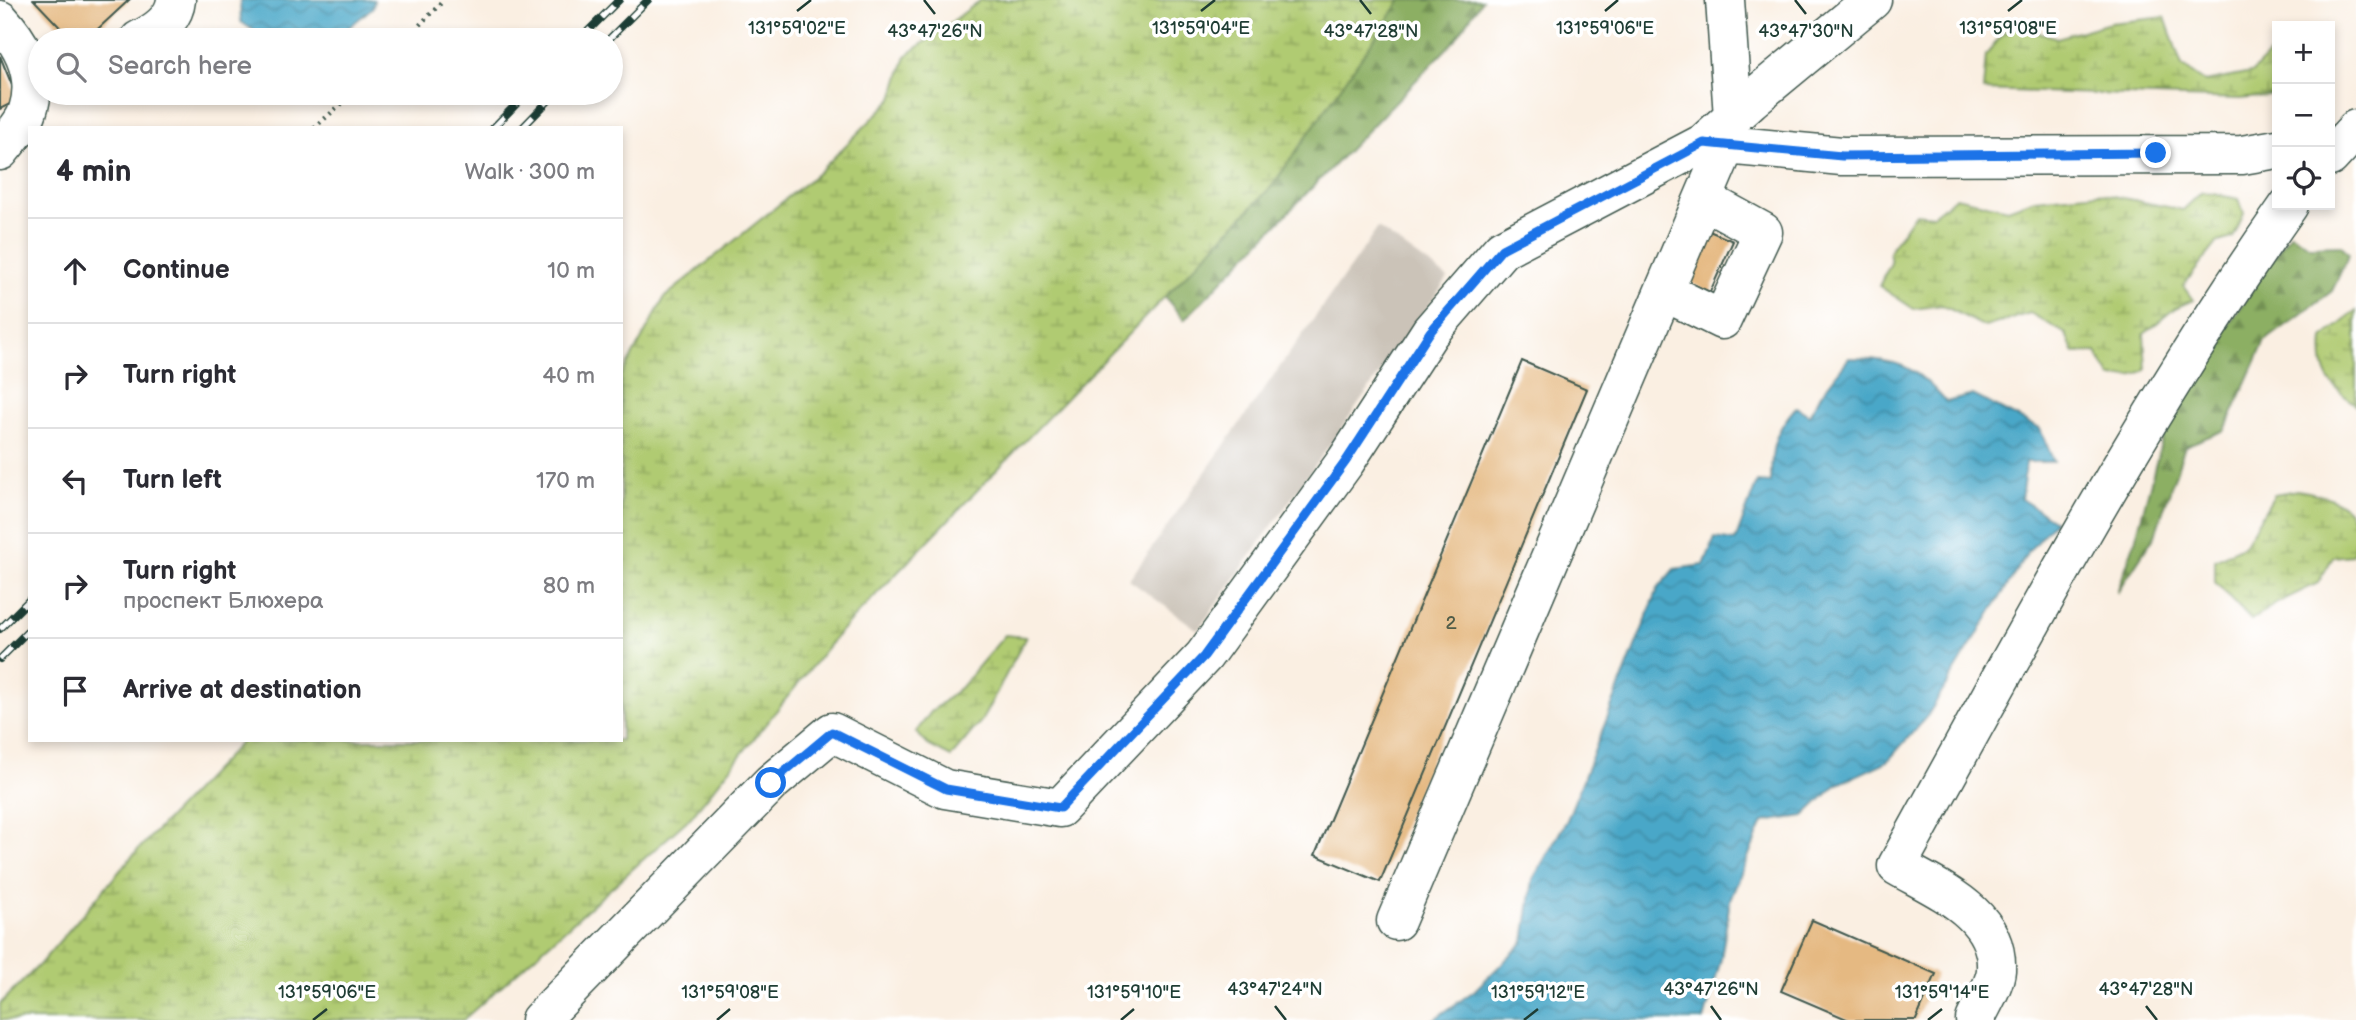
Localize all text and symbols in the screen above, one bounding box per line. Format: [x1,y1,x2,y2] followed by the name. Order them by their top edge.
[748,18,846,39] text: 131°59'02"E
[1152,18,1250,39] text: 131°59'04"E
[1556,18,1654,39] text: 131°59'06"E
[1959,18,2057,39] text: 131°59'08"E
[887,21,983,42] text: 43°47'26"N
[1323,21,1419,42] text: 43°47'28"N
[1758,21,1854,42] text: 43°47'30"N
[2272,21,2335,210] map controls
[2272,21,2335,84] button: +
[28,28,623,105] search box
[52,48,90,86] icon: search
[108,51,252,82] text: Search here
[2272,84,2335,147] button: −
[2140,137,2171,168] route end
[2272,147,2335,210] button: locate
[56,154,131,190] text: 4 min
[464,158,595,186] text: Walk · 300 m
[56,252,94,290] icon: ahead
[123,255,230,286] text: Continue
[547,257,595,285] text: 10 m
[56,357,94,395] icon: right
[123,360,236,391] text: Turn right
[542,362,595,390] text: 40 m
[56,462,94,500] icon: left
[123,465,222,496] text: Turn left
[536,467,595,495] text: 170 m
[123,556,236,587] text: Turn right
[56,567,94,605] icon: right
[543,572,595,600] text: 80 m
[123,587,324,615] text: проспект Блюхера
[1445,612,1457,635] house number: 2
[56,672,94,710] icon: arrive
[123,675,362,706] text: Arrive at destination
[755,767,786,798] route start
[1227,979,1323,1000] text: 43°47'24"N
[1663,979,1759,1000] text: 43°47'26"N
[2098,979,2194,1000] text: 43°47'28"N
[278,982,376,1003] text: 131°59'06"E
[681,982,779,1003] text: 131°59'08"E
[1087,982,1181,1003] text: 131°59'10"E
[1491,982,1585,1003] text: 131°59'12"E
[1895,982,1989,1003] text: 131°59'14"E

